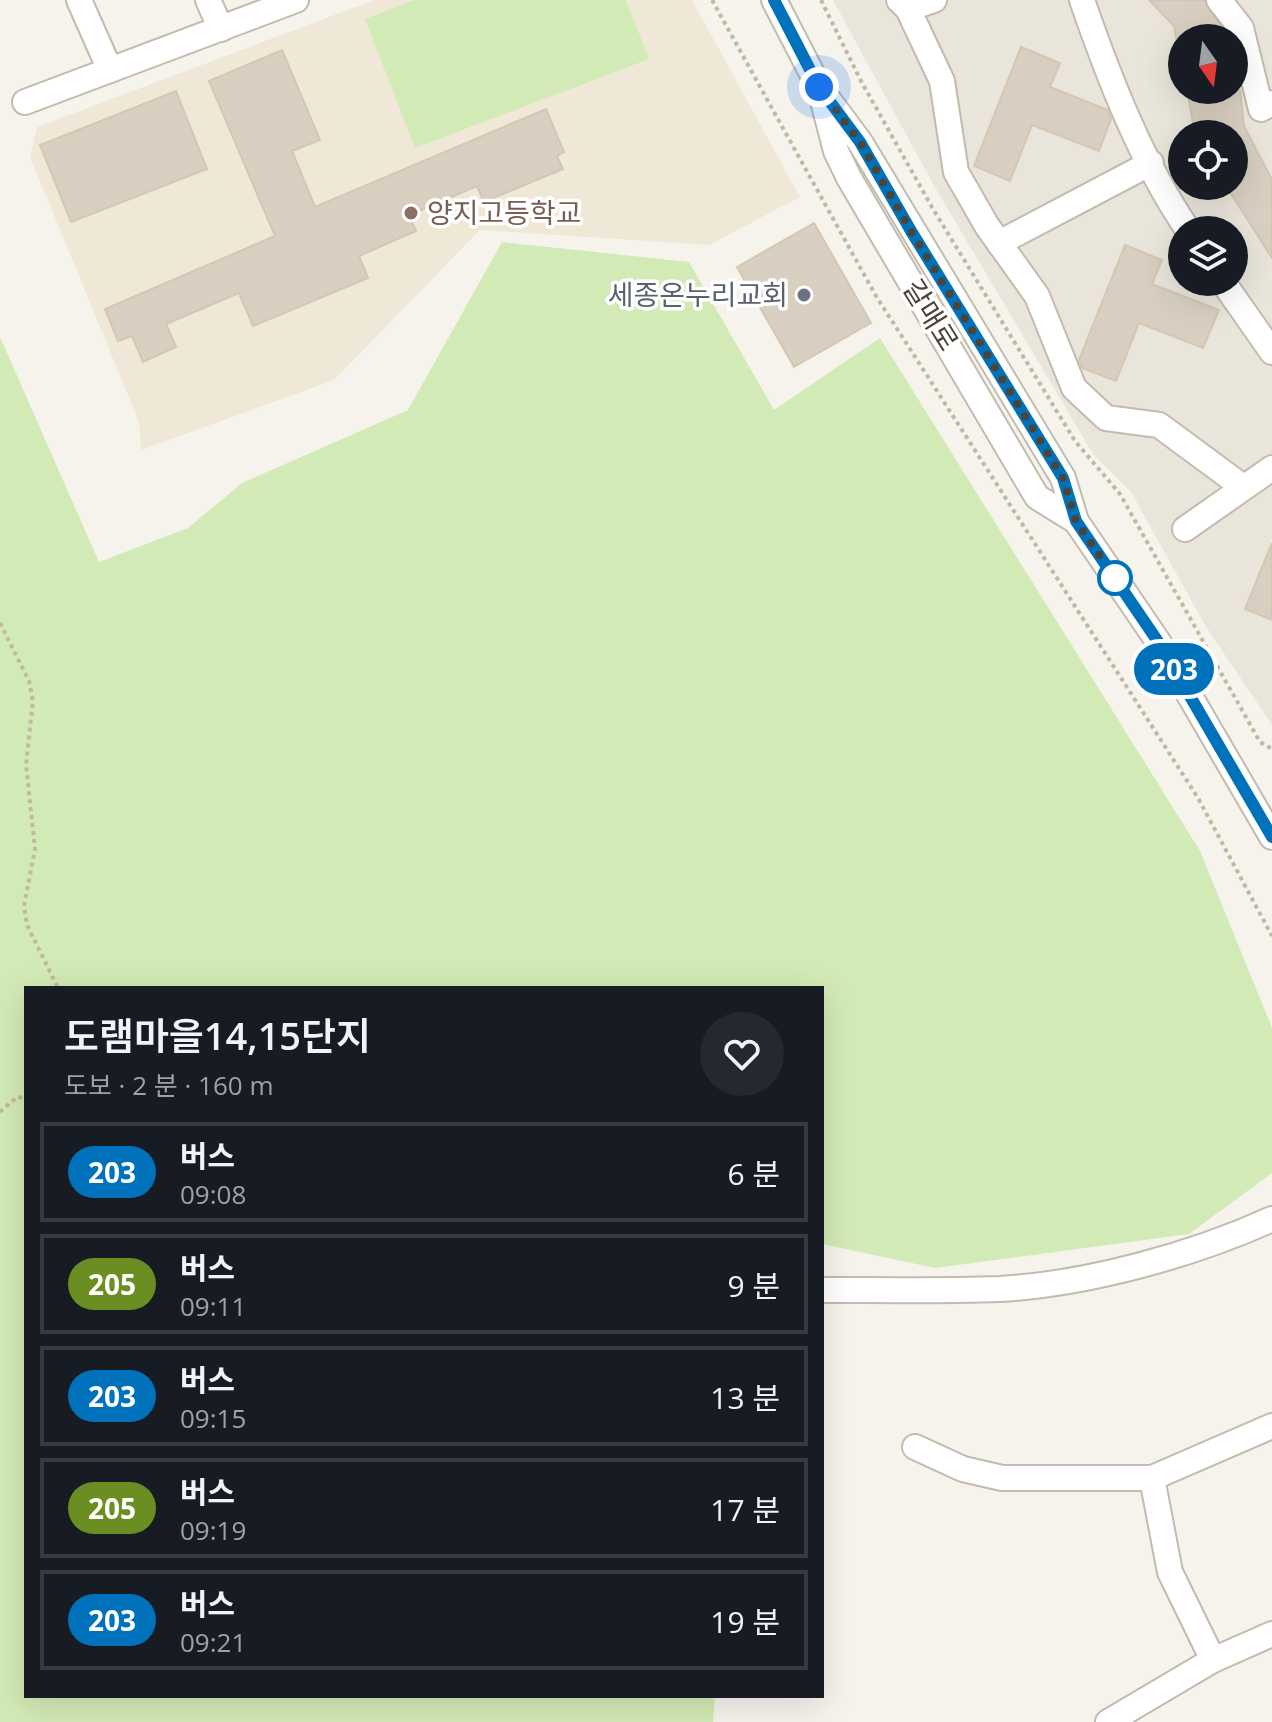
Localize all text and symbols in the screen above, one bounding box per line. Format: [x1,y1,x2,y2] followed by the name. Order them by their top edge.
[1168,24,1248,104] north arrow
[1168,24,1248,296] map controls
[799,67,839,107] your location
[1168,120,1248,200] button: locate
[427,193,582,231] place label: 양지고등학교
[402,204,420,222] marker: 양지고등학교
[1168,216,1248,296] button: layers
[895,272,968,357] street label: 갈매로
[608,275,788,313] place label: 세종온누리교회
[795,286,813,304] marker: 세종온누리교회
[1098,561,1132,595] unlabelled marker
[1128,643,1220,695] line badge: 203
[1150,650,1198,688] text: 203
[64,1009,371,1061] text: 도램마을14,15단지
[700,1012,784,1096] button: heart
[64,1067,273,1103] text: 도보 · 2 분 · 160 m
[180,1135,235,1176] text: 버스
[88,1153,136,1191] text: 203
[727,1153,780,1194] text: 6 분
[180,1176,246,1212] text: 09:08
[180,1247,235,1288] text: 버스
[88,1265,136,1303] text: 205
[727,1265,780,1306] text: 9 분
[180,1288,246,1324] text: 09:11
[180,1359,235,1400] text: 버스
[88,1377,136,1415] text: 203
[710,1377,780,1418] text: 13 분
[180,1400,246,1436] text: 09:15
[180,1471,235,1512] text: 버스
[88,1489,136,1527] text: 205
[710,1489,780,1530] text: 17 분
[180,1512,246,1548] text: 09:19
[180,1583,235,1624] text: 버스
[88,1601,136,1639] text: 203
[710,1601,780,1642] text: 19 분
[180,1624,246,1660] text: 09:21

